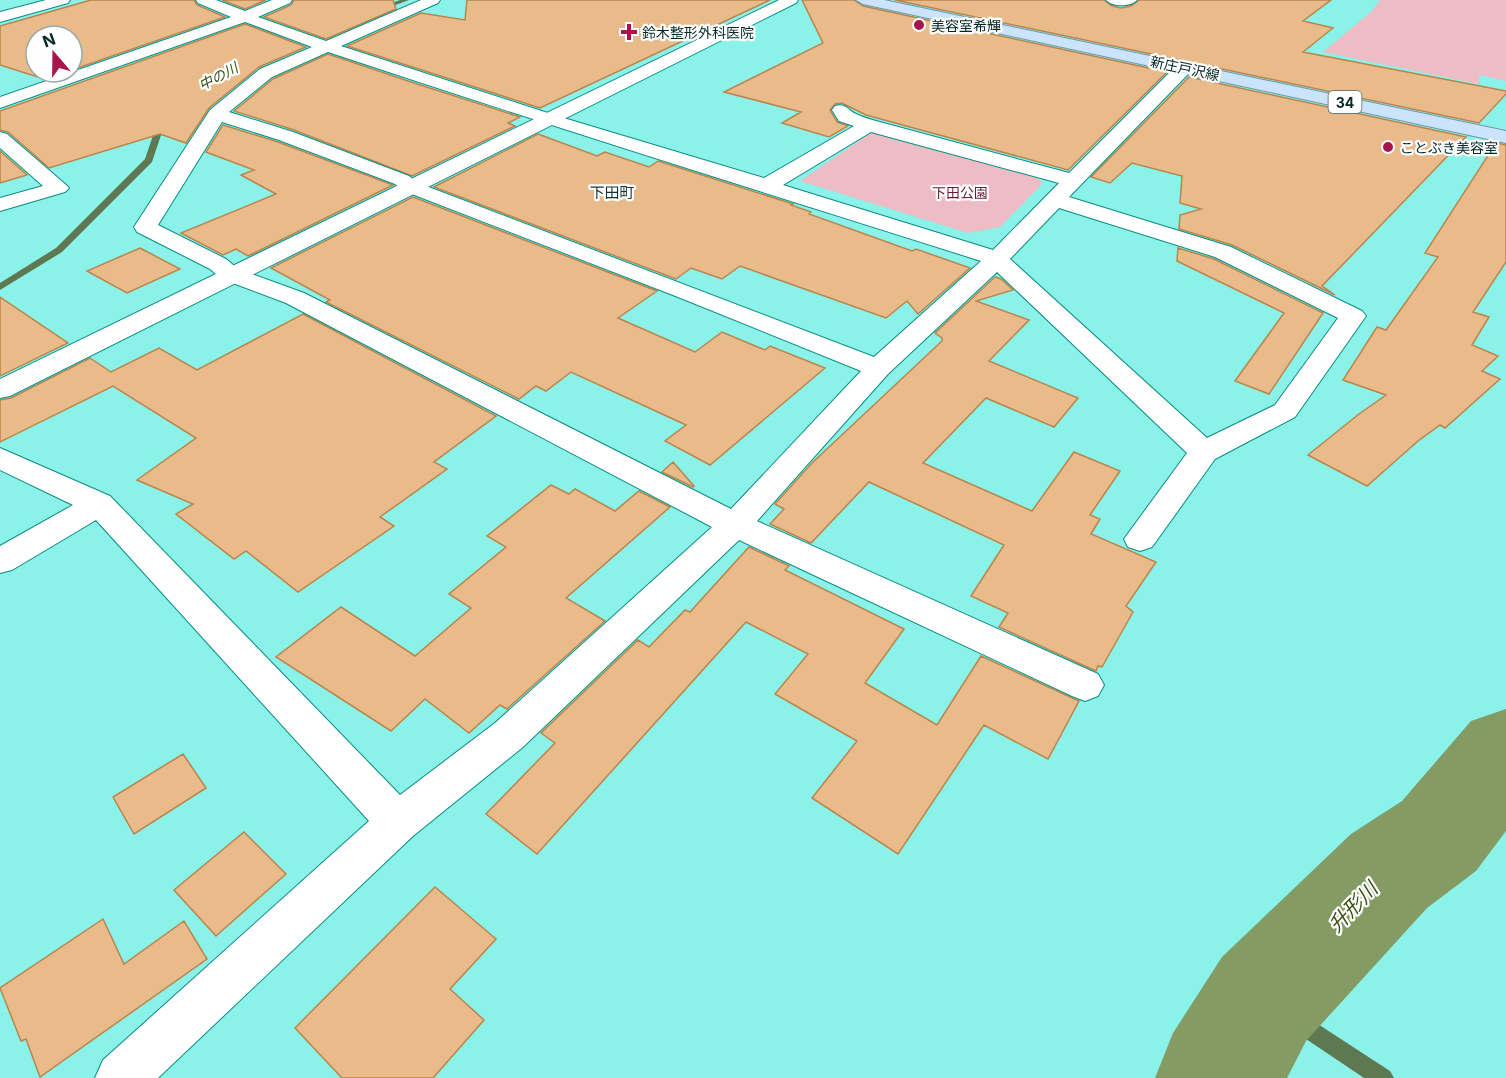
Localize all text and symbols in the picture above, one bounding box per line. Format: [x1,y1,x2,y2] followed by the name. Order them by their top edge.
[931,17,1001,34] place label: 美容室希輝
[912,18,926,32] marker: 美容室希輝
[620,23,638,41] marker: 鈴木整形外科医院
[24,24,84,84] north arrow
[642,24,754,41] place label: 鈴木整形外科医院
[40,28,58,51] text: N
[1149,52,1221,84] street label: 新庄戸沢線
[195,58,242,93] water label: 中の川
[1328,91,1362,113] road number: 34
[1400,139,1498,156] place label: ことぶき美容室
[1381,140,1395,154] marker: ことぶき美容室
[589,183,635,202] district label: 下田町
[932,184,988,201] park label: 下田公園
[1324,876,1384,937] water label: 升形川

